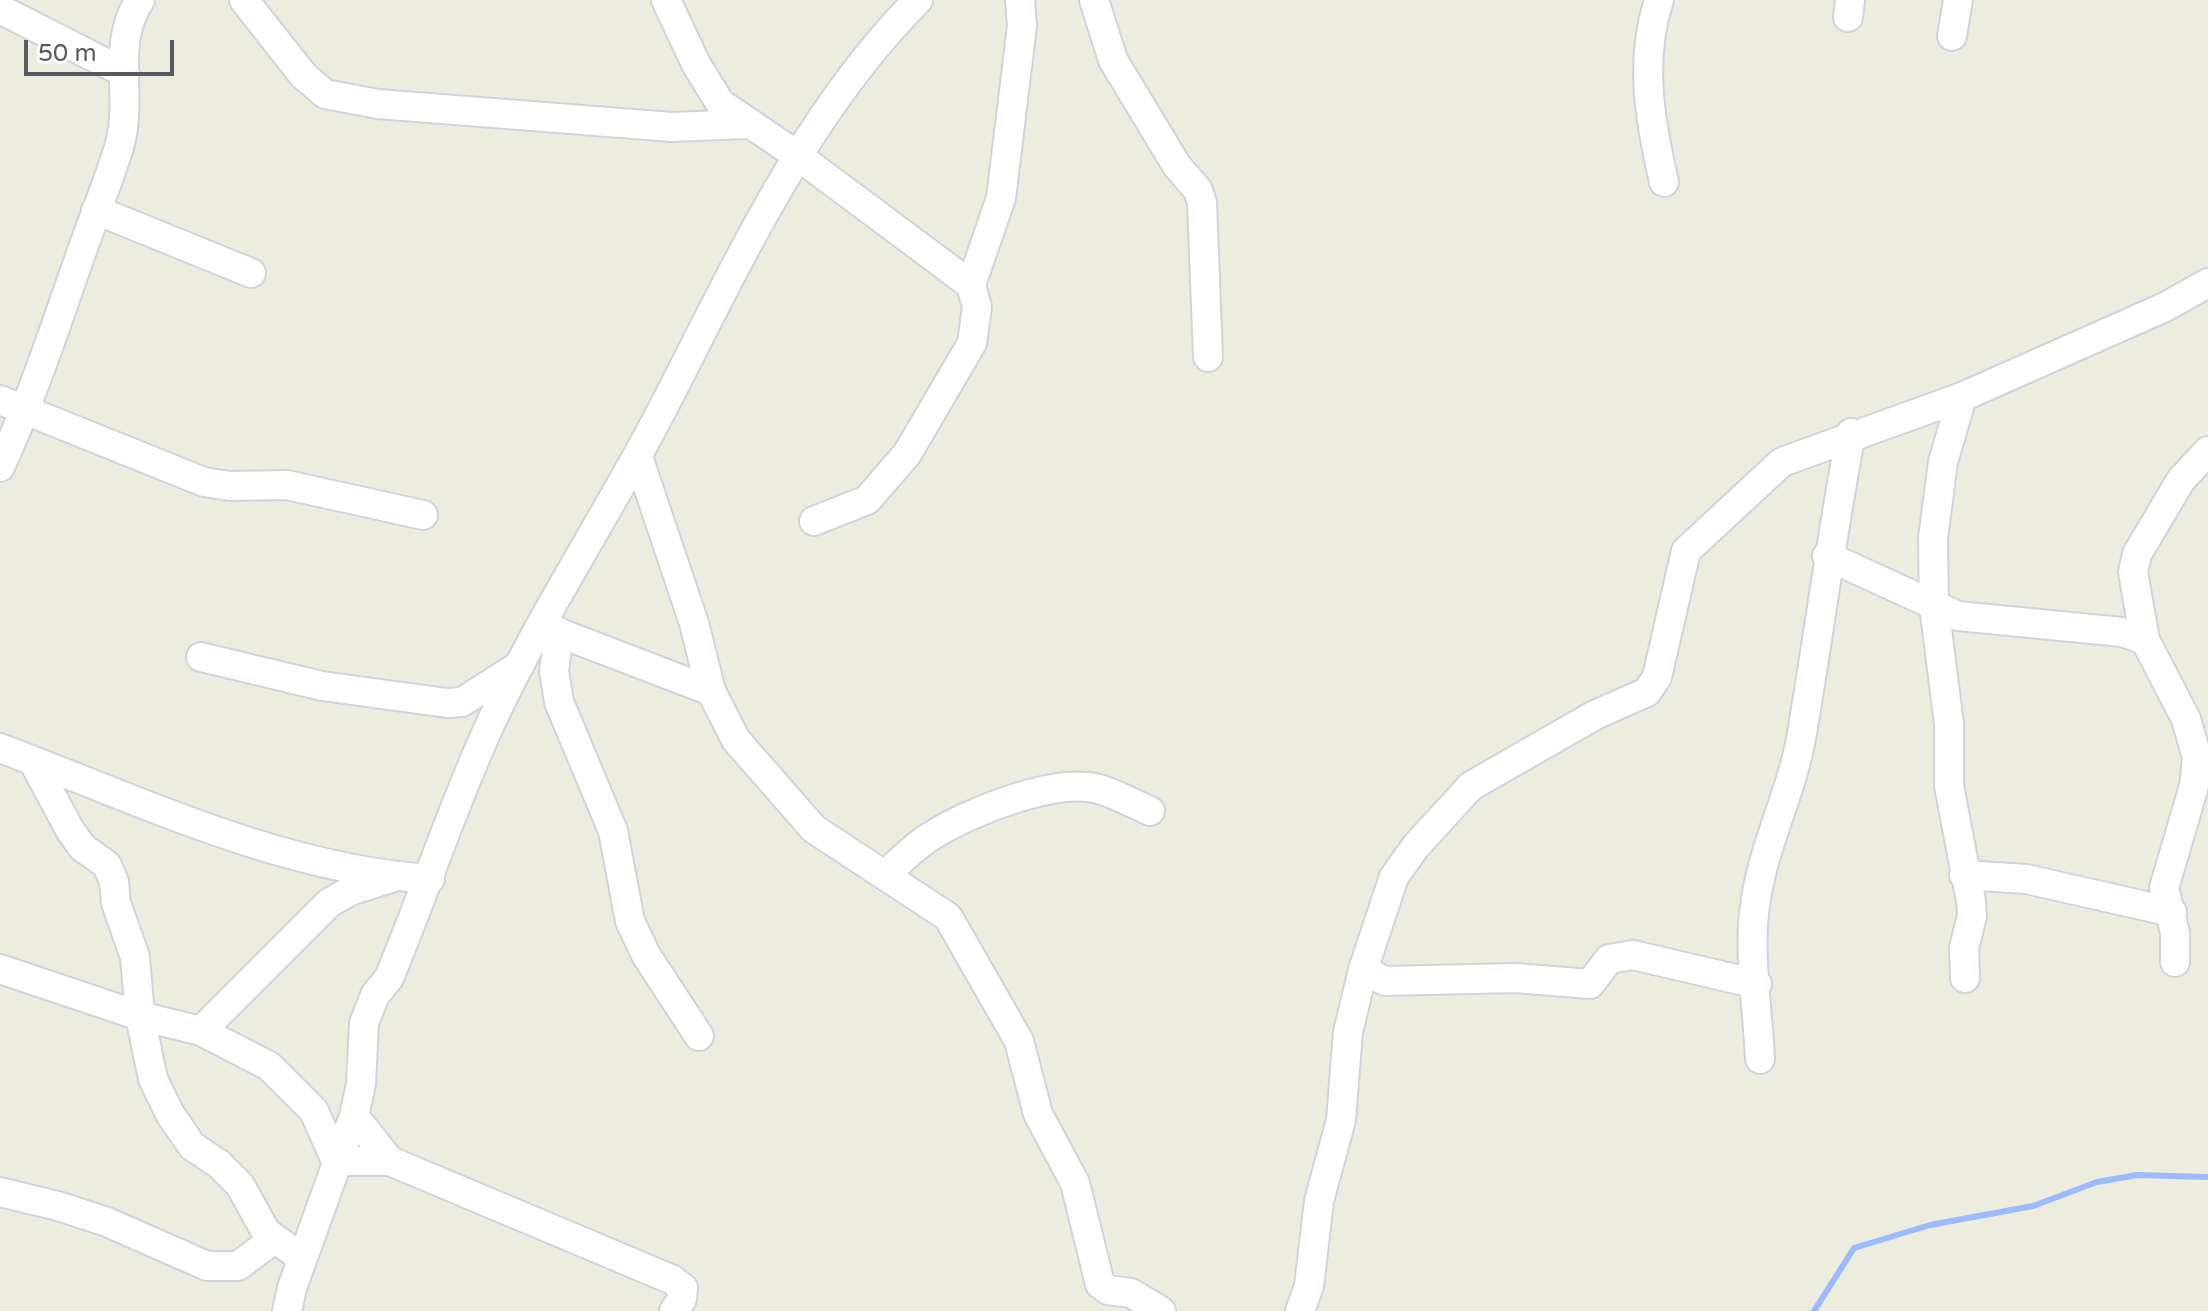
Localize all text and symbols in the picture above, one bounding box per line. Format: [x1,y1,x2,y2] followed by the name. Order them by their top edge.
[28,24,178,74] scale bar
[38,39,96,68] text: 50 m

